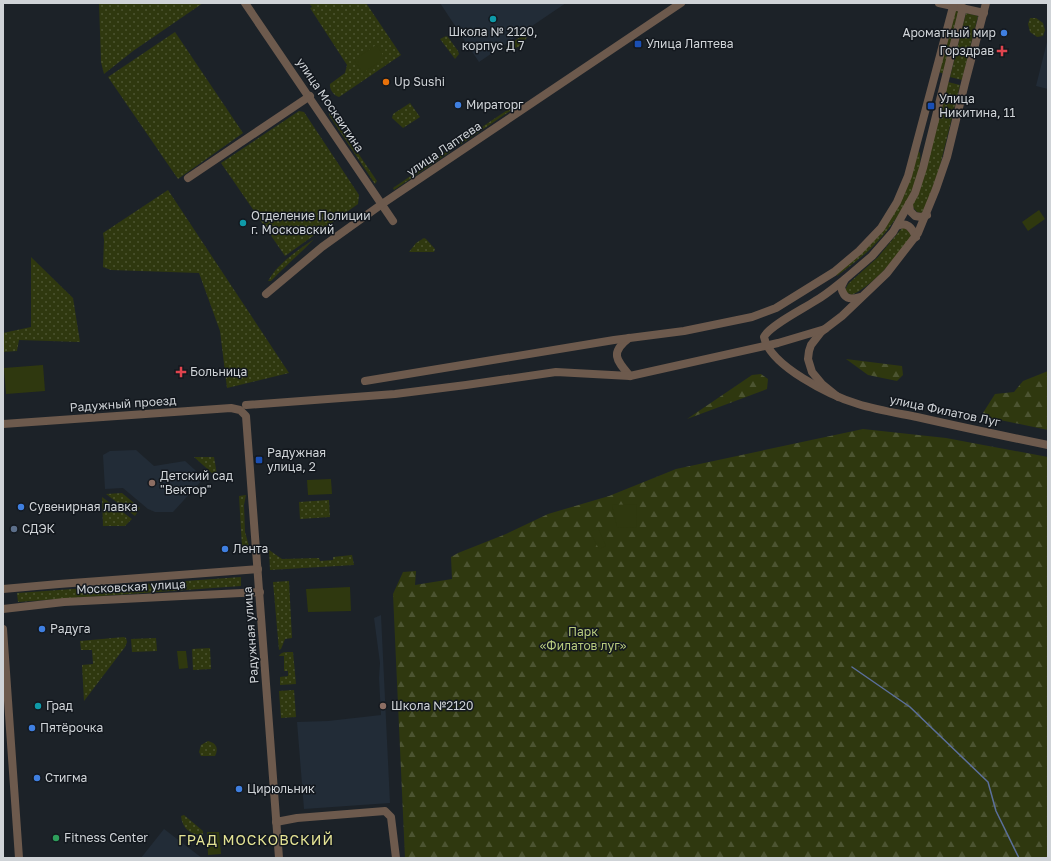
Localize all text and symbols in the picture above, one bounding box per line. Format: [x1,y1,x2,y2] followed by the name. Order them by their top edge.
[488,14,498,24] marker: Школа № 2120, корпус Д 7
[448,24,538,53] place label: Школа № 2120, корпус Д 7
[902,25,996,40] place label: Ароматный мир
[999,28,1009,38] marker: Ароматный мир
[646,36,734,51] place label: Улица Лаптева
[633,39,643,49] marker: Улица Лаптева
[940,43,994,58] place label: Горздрав
[997,46,1007,56] marker: Горздрав
[293,55,368,155] street label: улица Москвитина
[394,74,445,89] place label: Up Sushi
[381,77,391,87] marker: Up Sushi
[939,91,1015,120] place label: Улица Никитина, 11
[466,97,524,112] place label: Мираторг
[453,100,463,110] marker: Мираторг
[926,101,936,111] marker: Улица Никитина, 11
[403,118,484,179] street label: улица Лаптева
[251,208,370,237] place label: Отделение Полиции г. Московский
[238,218,248,228] marker: Отделение Полиции г. Московский
[190,364,247,379] place label: Больница
[175,366,187,378] marker: Больница
[888,391,1002,430] street label: улица Филатов Луг
[69,392,177,415] street label: Радужный проезд
[267,445,326,474] place label: Радужная улица, 2
[254,455,264,465] marker: Радужная улица, 2
[160,468,233,497] place label: Детский сад "Вектор"
[147,478,157,488] marker: Детский сад "Вектор"
[29,499,138,514] place label: Сувенирная лавка
[16,502,26,512] marker: Сувенирная лавка
[22,521,56,536] place label: СДЭК
[9,524,19,534] marker: СДЭК
[233,541,268,556] place label: Лента
[220,544,230,554] marker: Лента
[76,576,186,597] street label: Московская улица
[240,586,261,684] street label: Радужная улица
[50,621,91,636] place label: Радуга
[37,624,47,634] marker: Радуга
[540,624,627,653] park label: Парк «Филатов луг»
[46,698,73,713] place label: Град
[391,698,474,713] place label: Школа №2120
[33,701,43,711] marker: Град
[378,701,388,711] marker: Школа №2120
[40,720,103,735] place label: Пятёрочка
[27,723,37,733] marker: Пятёрочка
[45,770,87,785] place label: Стигма
[32,773,42,783] marker: Стигма
[247,781,315,796] place label: Цирюльник
[234,784,244,794] marker: Цирюльник
[64,830,148,845] place label: Fitness Center
[178,831,334,848] district label: ГРАД МОСКОВСКИЙ
[51,833,61,843] marker: Fitness Center

